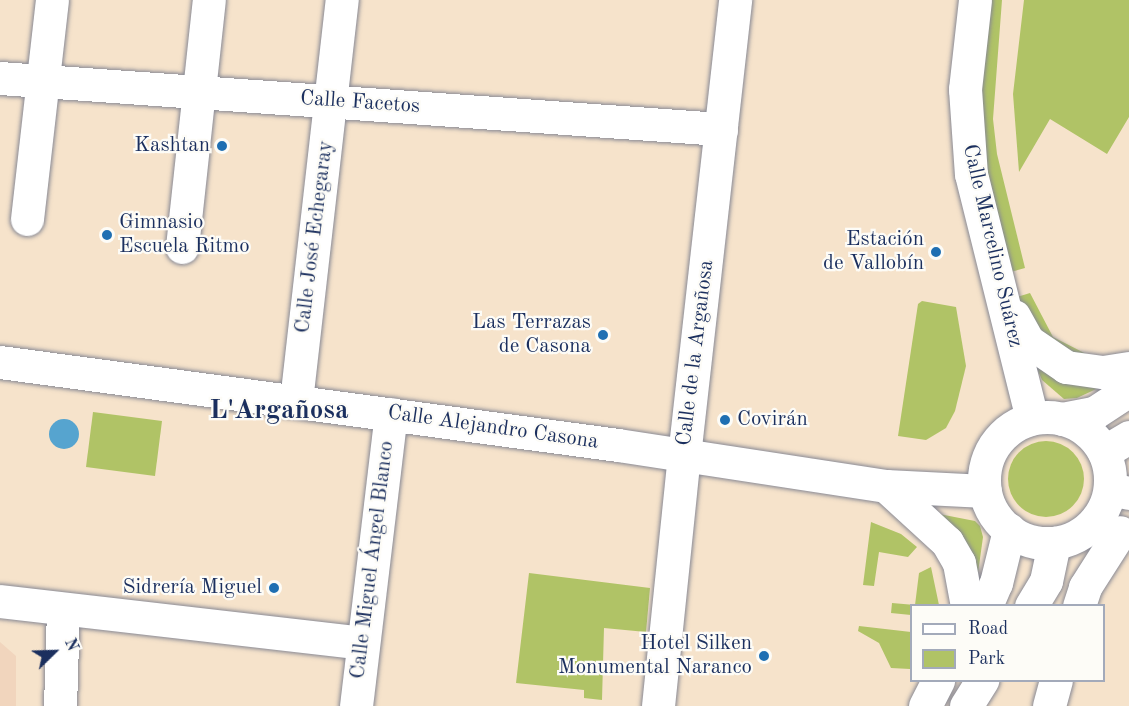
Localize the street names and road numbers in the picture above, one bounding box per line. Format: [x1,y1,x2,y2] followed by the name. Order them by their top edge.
[299,86,421,120] street label: Calle Facetos
[291,139,339,335] street label: Calle José Echegaray
[956,142,1028,350] street label: Calle Marcelino Suárez
[672,258,720,448] street label: Calle de la Argañosa
[386,401,600,455] street label: Calle Alejandro Casona
[346,439,400,681] street label: Calle Miguel Ángel Blanco

